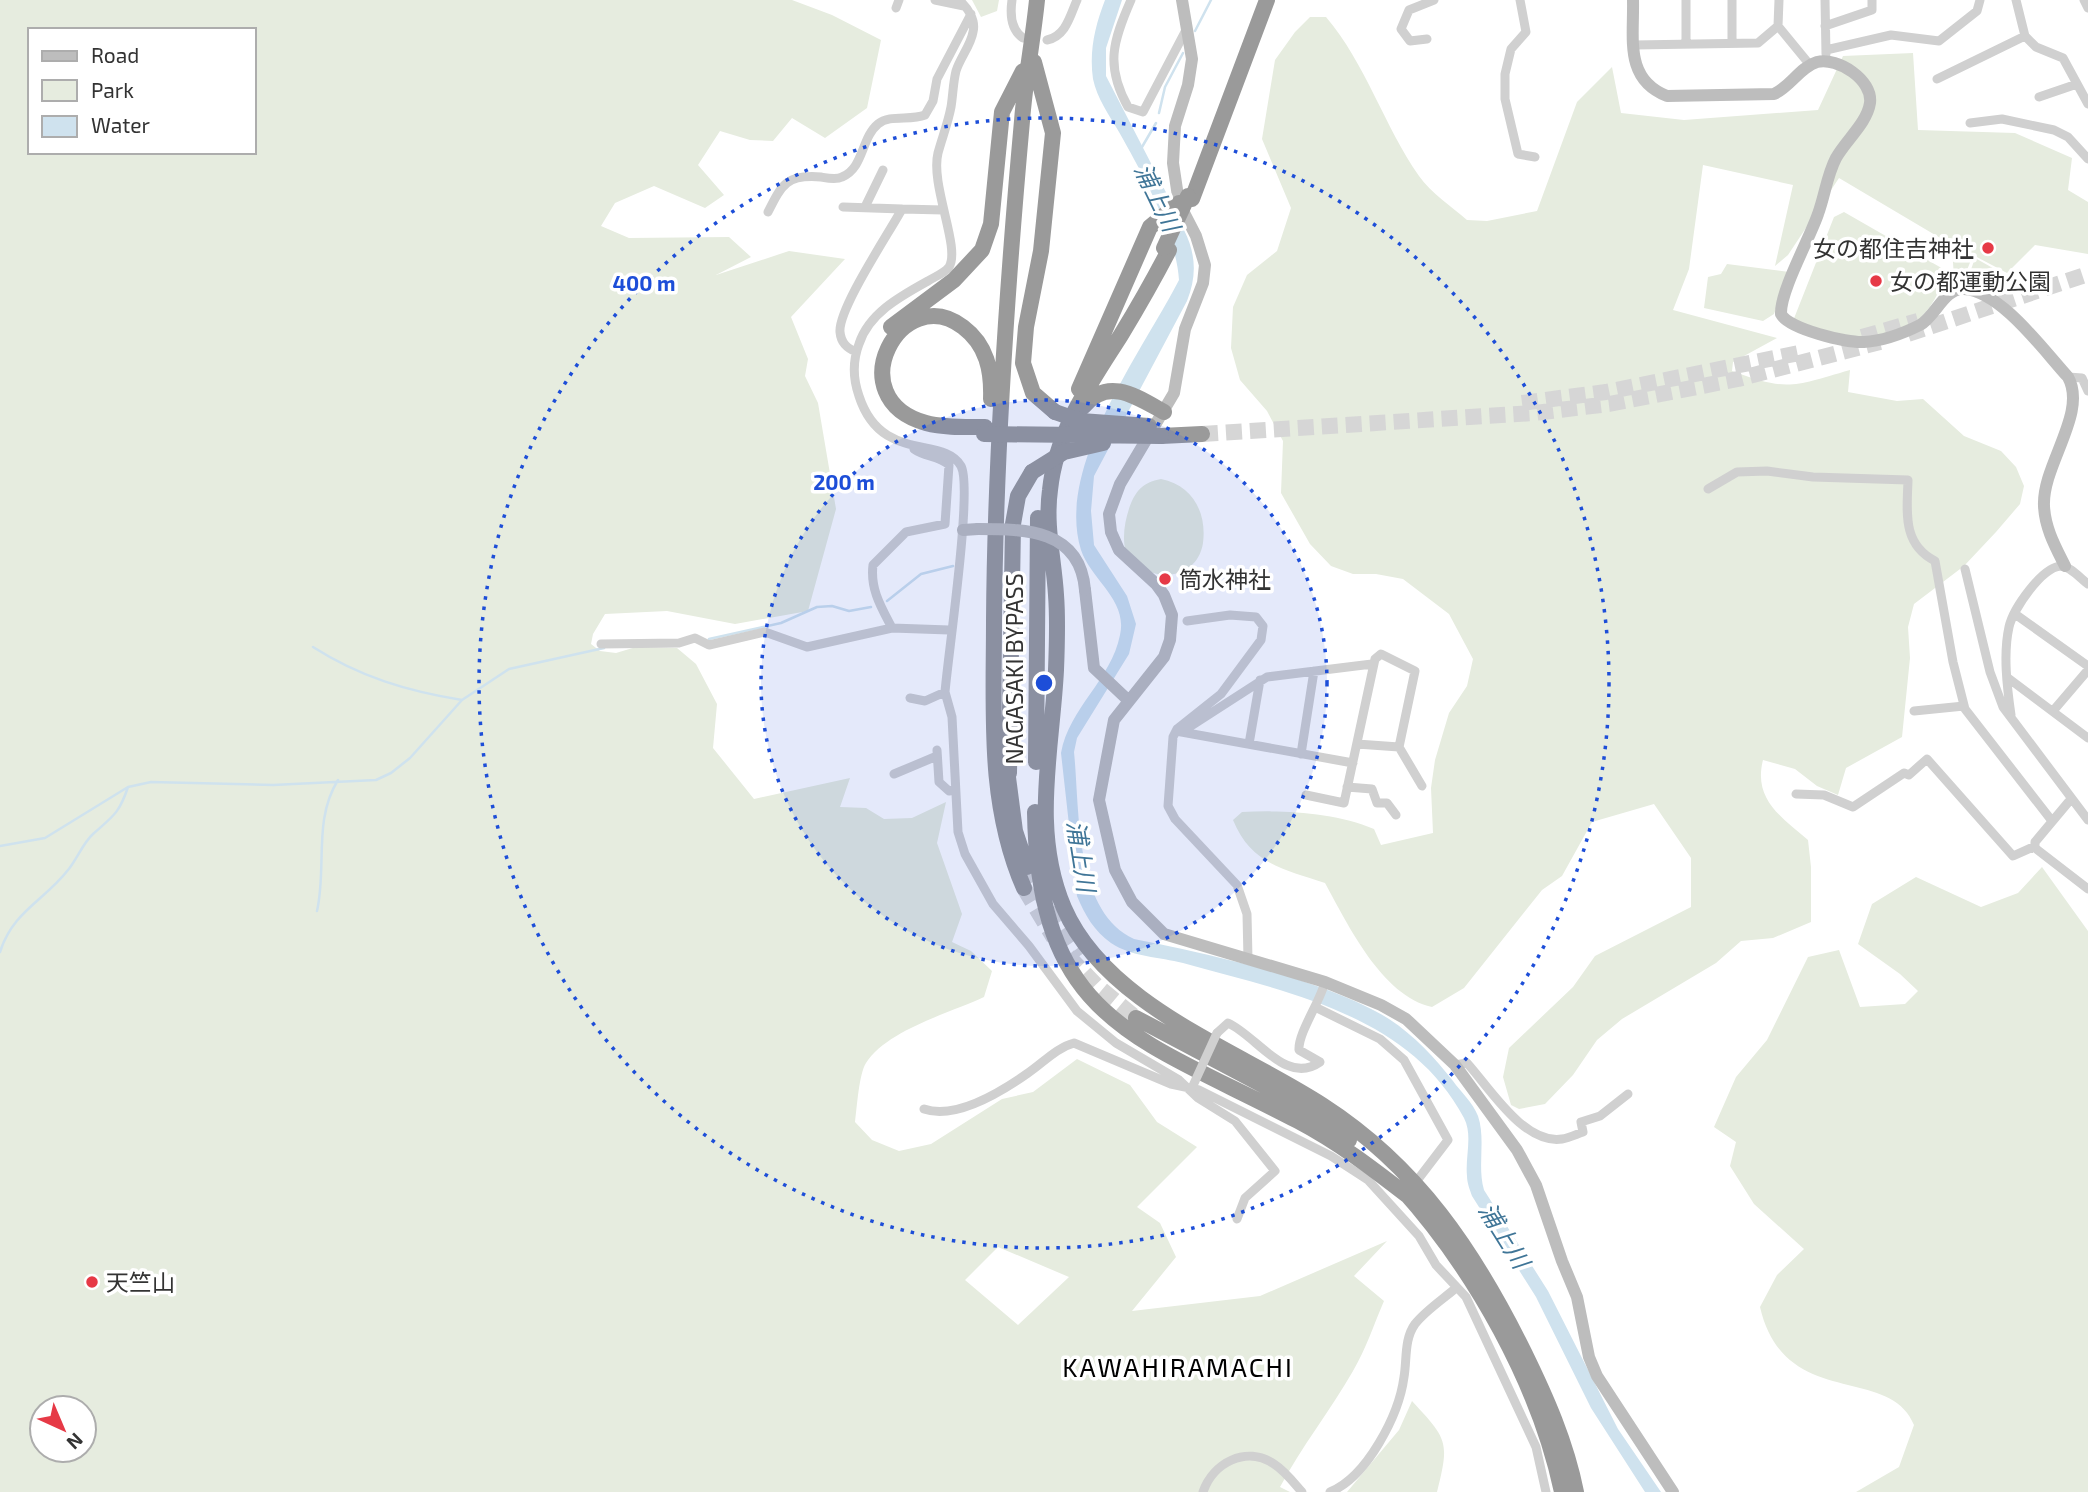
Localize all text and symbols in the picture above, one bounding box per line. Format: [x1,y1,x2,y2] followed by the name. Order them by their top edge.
[28,28,256,154] legend
[91,42,139,67] text: Road
[91,77,134,102] text: Park
[91,112,150,137] text: Water
[1129,158,1188,238] water label: 浦上川
[1813,234,1974,262] place label: 女の都住吉神社
[1980,240,1996,256] marker: 女の都住吉神社
[1890,267,2051,295] place label: 女の都運動公園
[613,270,675,295] text: 400 m
[1868,273,1884,289] marker: 女の都運動公園
[813,469,875,494] text: 200 m
[1179,565,1271,593] place label: 筒水神社
[1157,571,1173,587] marker: 筒水神社
[1000,573,1028,765] street label: NAGASAKI BYPASS
[1032,671,1056,695] centre of rings
[1062,818,1102,897] water label: 浦上川
[1474,1197,1538,1276] water label: 浦上川
[106,1268,175,1296] place label: 天竺山
[84,1274,100,1290] marker: 天竺山
[1062,1351,1294,1382] district label: KAWAHIRAMACHI
[28,1394,98,1464] north arrow
[62,1429,88,1455] text: N

